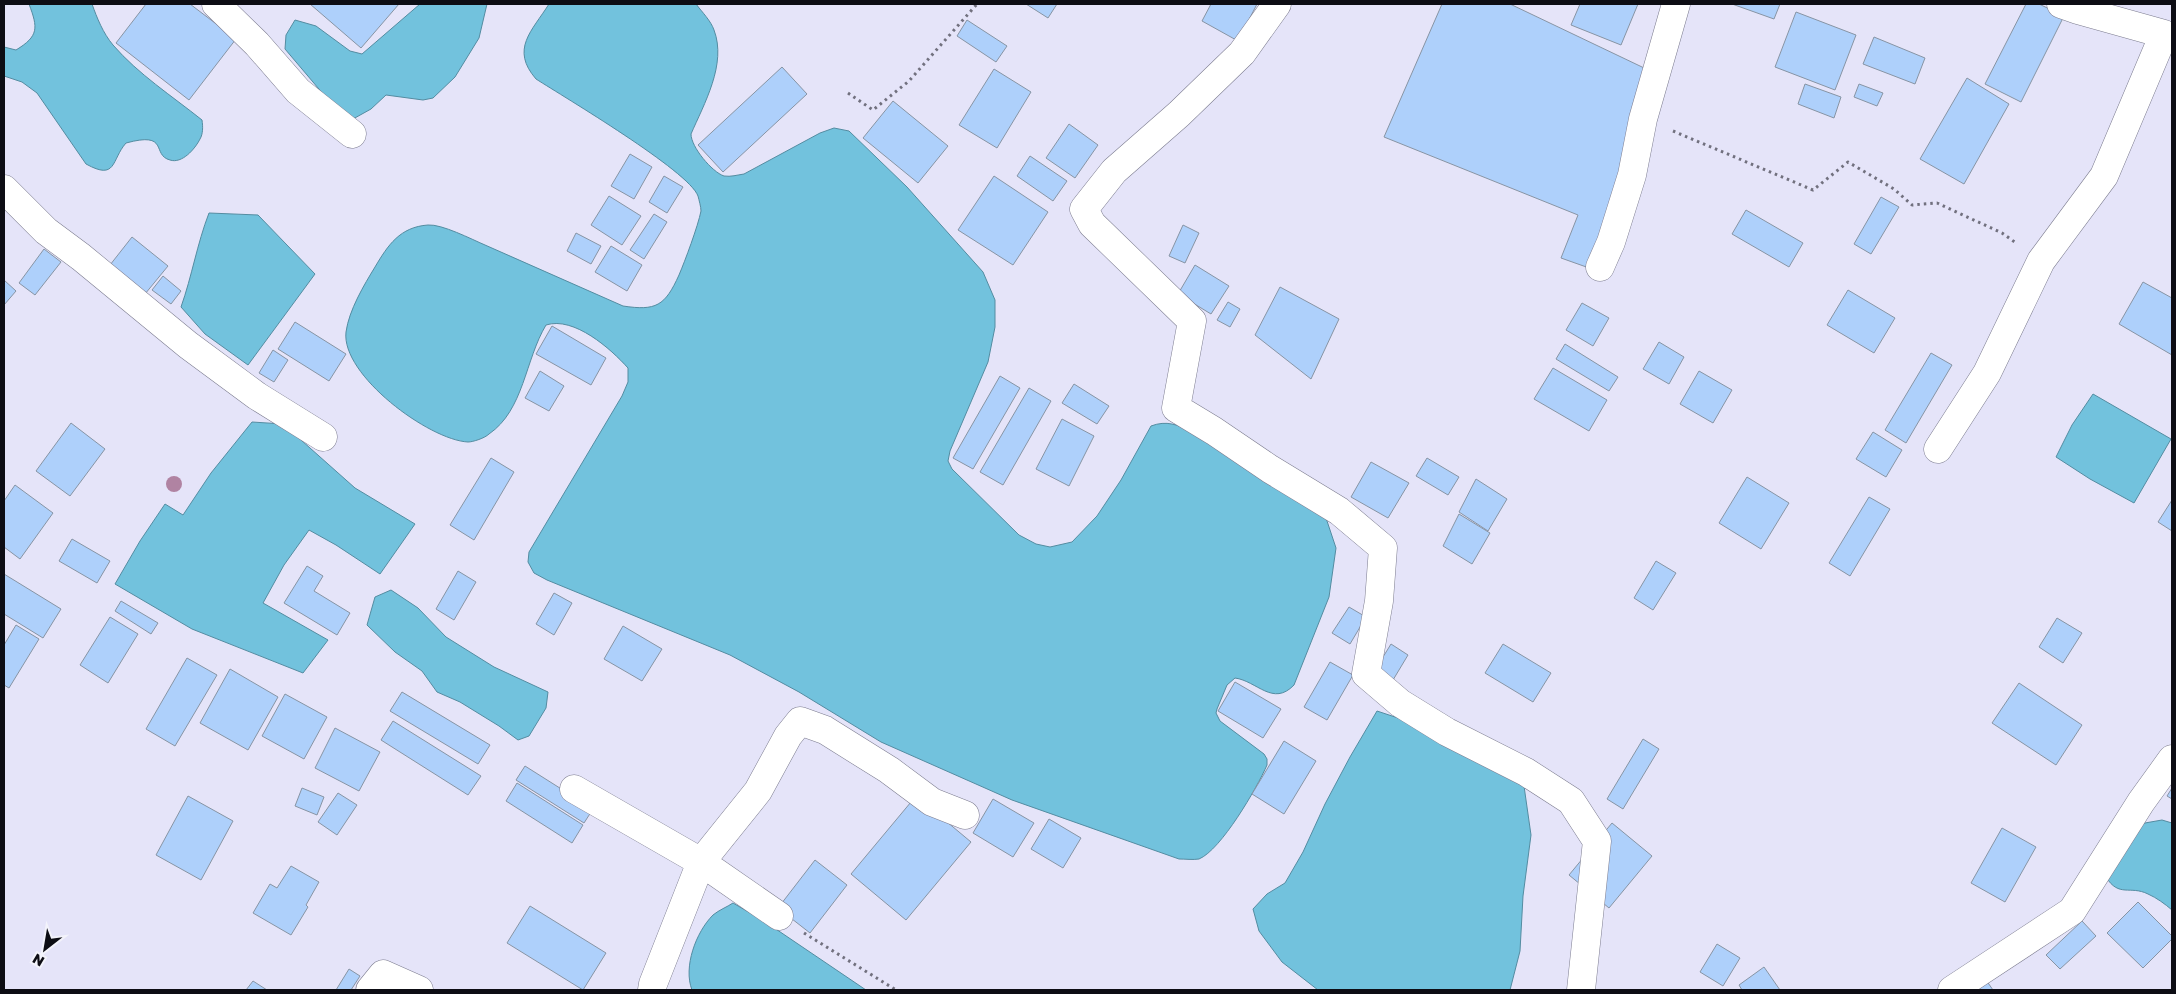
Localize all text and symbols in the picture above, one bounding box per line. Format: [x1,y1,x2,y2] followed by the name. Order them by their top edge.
[20,924,70,974] north arrow
[29,951,47,971] text: N

